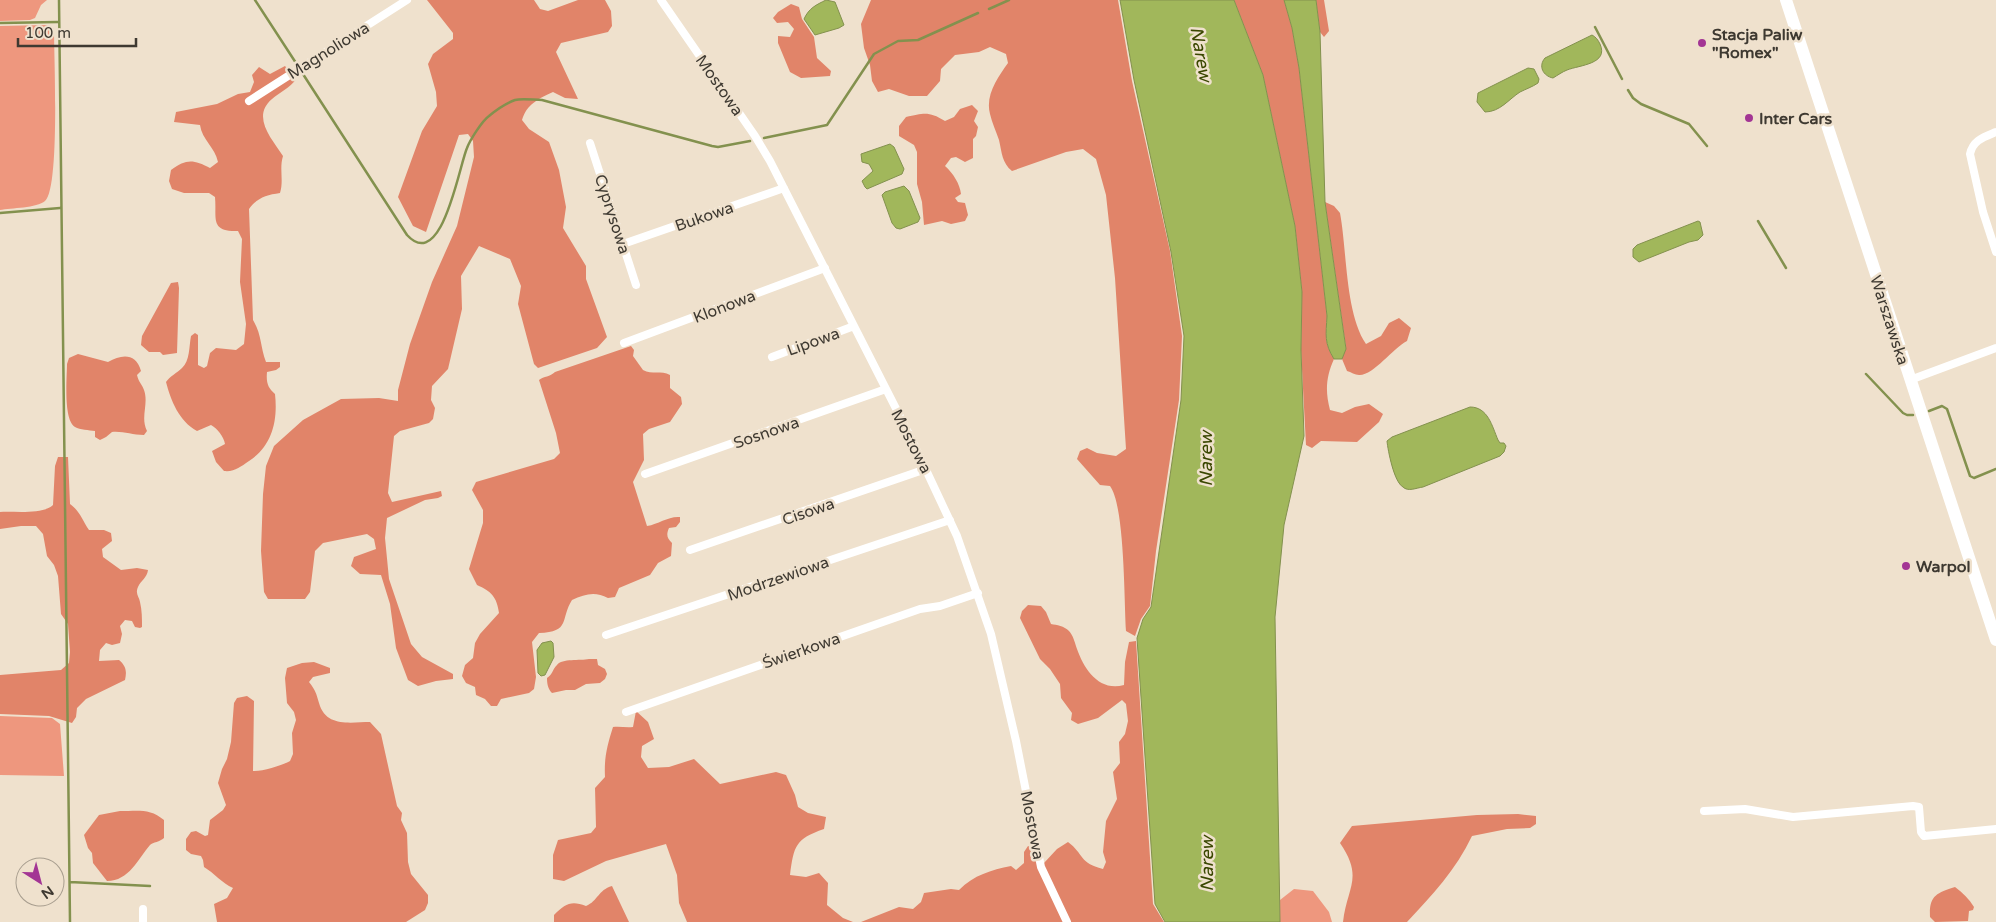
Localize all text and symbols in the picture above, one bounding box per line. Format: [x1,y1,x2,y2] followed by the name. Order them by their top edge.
[18,15,135,47] scale bar
[284,18,373,84] street label: Magnoliowa
[25,24,71,42] text: 100 m
[1185,25,1217,85] water label: Narew
[1712,25,1803,63] place label: Stacja Paliw "Romex"
[1696,37,1708,49] marker: Stacja Paliw "Romex"
[691,51,747,120] street label: Mostowa
[1759,109,1833,129] place label: Inter Cars
[1743,112,1755,124] marker: Inter Cars
[590,172,634,257] street label: Cyprysowa
[672,198,736,236] street label: Bukowa
[1865,273,1913,368] street label: Warszawska
[690,286,758,328] street label: Klonowa
[784,323,842,361] street label: Lipowa
[886,406,936,477] street label: Mostowa
[731,412,802,454] street label: Sosnowa
[1195,429,1217,487] water label: Narew
[780,494,837,530] street label: Cisowa
[725,552,832,606] street label: Modrzewiowa
[1916,557,1970,577] place label: Warpol
[1900,560,1912,572] marker: Warpol
[760,628,843,674] street label: Świerkowa
[1016,789,1048,861] street label: Mostowa
[1196,834,1218,892] water label: Narew
[15,857,65,907] north arrow
[38,882,57,902] text: N

